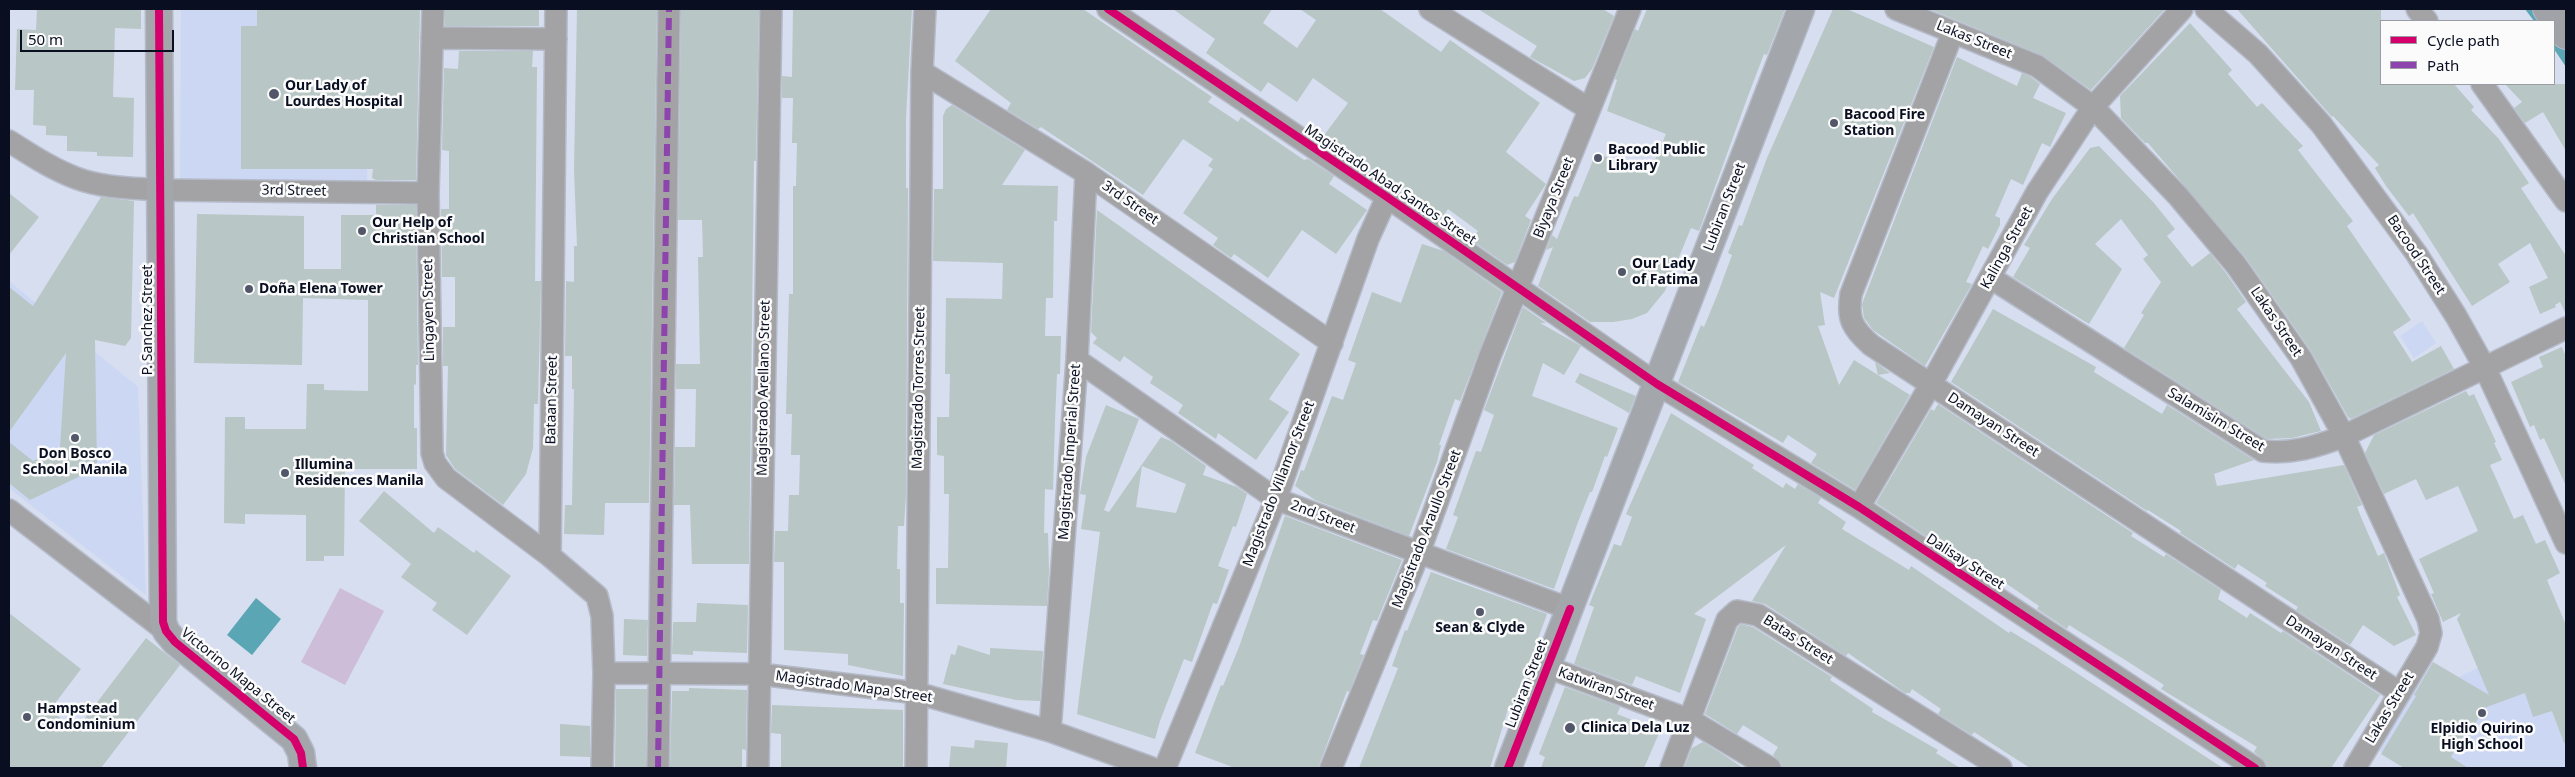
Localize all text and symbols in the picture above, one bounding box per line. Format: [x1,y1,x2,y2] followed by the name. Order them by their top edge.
[1934,17,2014,63] street label: Lakas Street
[22,20,176,52] scale bar
[2380,20,2555,85] legend
[28,29,63,49] text: 50 m
[2427,30,2500,50] text: Cycle path
[2427,55,2459,75] text: Path
[285,78,403,110] place label: Our Lady of Lourdes Hospital
[267,87,281,101] marker: Our Lady of Lourdes Hospital
[1844,107,1925,140] place label: Bacood Fire Station
[1828,117,1840,129] marker: Bacood Fire Station
[1301,121,1479,249] street label: Magistrado Abad Santos Street
[1608,142,1705,174] place label: Bacood Public Library
[1592,152,1604,164] marker: Bacood Public Library
[1530,155,1578,241] street label: Biyaya Street
[1701,161,1749,253] street label: Lubiran Street
[1099,178,1161,228] street label: 3rd Street
[261,182,327,200] street label: 3rd Street
[1977,204,2037,292] street label: Kalinga Street
[2383,212,2449,298] street label: Bacood Street
[372,215,485,248] place label: Our Help of Christian School
[356,225,368,237] marker: Our Help of Christian School
[1632,256,1698,288] place label: Our Lady of Fatima
[420,259,438,361] street label: Lingayen Street
[140,265,156,375] street label: P. Sanchez Street
[1616,266,1628,278] marker: Our Lady of Fatima
[259,281,383,297] place label: Doña Elena Tower
[243,283,255,295] marker: Doña Elena Tower
[2247,284,2305,360] street label: Lakas Street
[754,300,774,476] street label: Magistrado Arellano Street
[909,307,929,469] street label: Magistrado Torres Street
[543,355,561,445] street label: Bataan Street
[1055,363,1085,541] street label: Magistrado Imperial Street
[2165,385,2267,455] street label: Salamisim Street
[1944,389,2042,461] street label: Damayan Street
[1240,399,1318,569] street label: Magistrado Villamor Street
[69,432,81,444] marker: Don Bosco School - Manila
[23,446,127,478] place label: Don Bosco School - Manila
[1389,448,1465,610] street label: Magistrado Araullo Street
[295,457,424,490] place label: Illumina Residences Manila
[279,467,291,479] marker: Illumina Residences Manila
[1288,497,1358,537] street label: 2nd Street
[1923,531,2007,593] street label: Dalisay Street
[1474,606,1486,618] marker: Sean & Clyde
[1760,612,1836,668] street label: Batas Street
[2282,612,2380,684] street label: Damayan Street
[1435,620,1525,636] place label: Sean & Clyde
[177,625,299,727] street label: Victorino Mapa Street
[1503,638,1551,730] street label: Lubiran Street
[1556,664,1656,714] street label: Katwiran Street
[774,668,934,706] street label: Magistrado Mapa Street
[2362,669,2418,747] street label: Lakas Street
[37,701,135,734] place label: Hampstead Condominium
[2476,707,2488,719] marker: Elpidio Quirino High School
[21,711,33,723] marker: Hampstead Condominium
[1581,720,1690,736] place label: Clinica Dela Luz
[1563,721,1577,735] marker: Clinica Dela Luz
[2430,721,2534,754] place label: Elpidio Quirino High School

